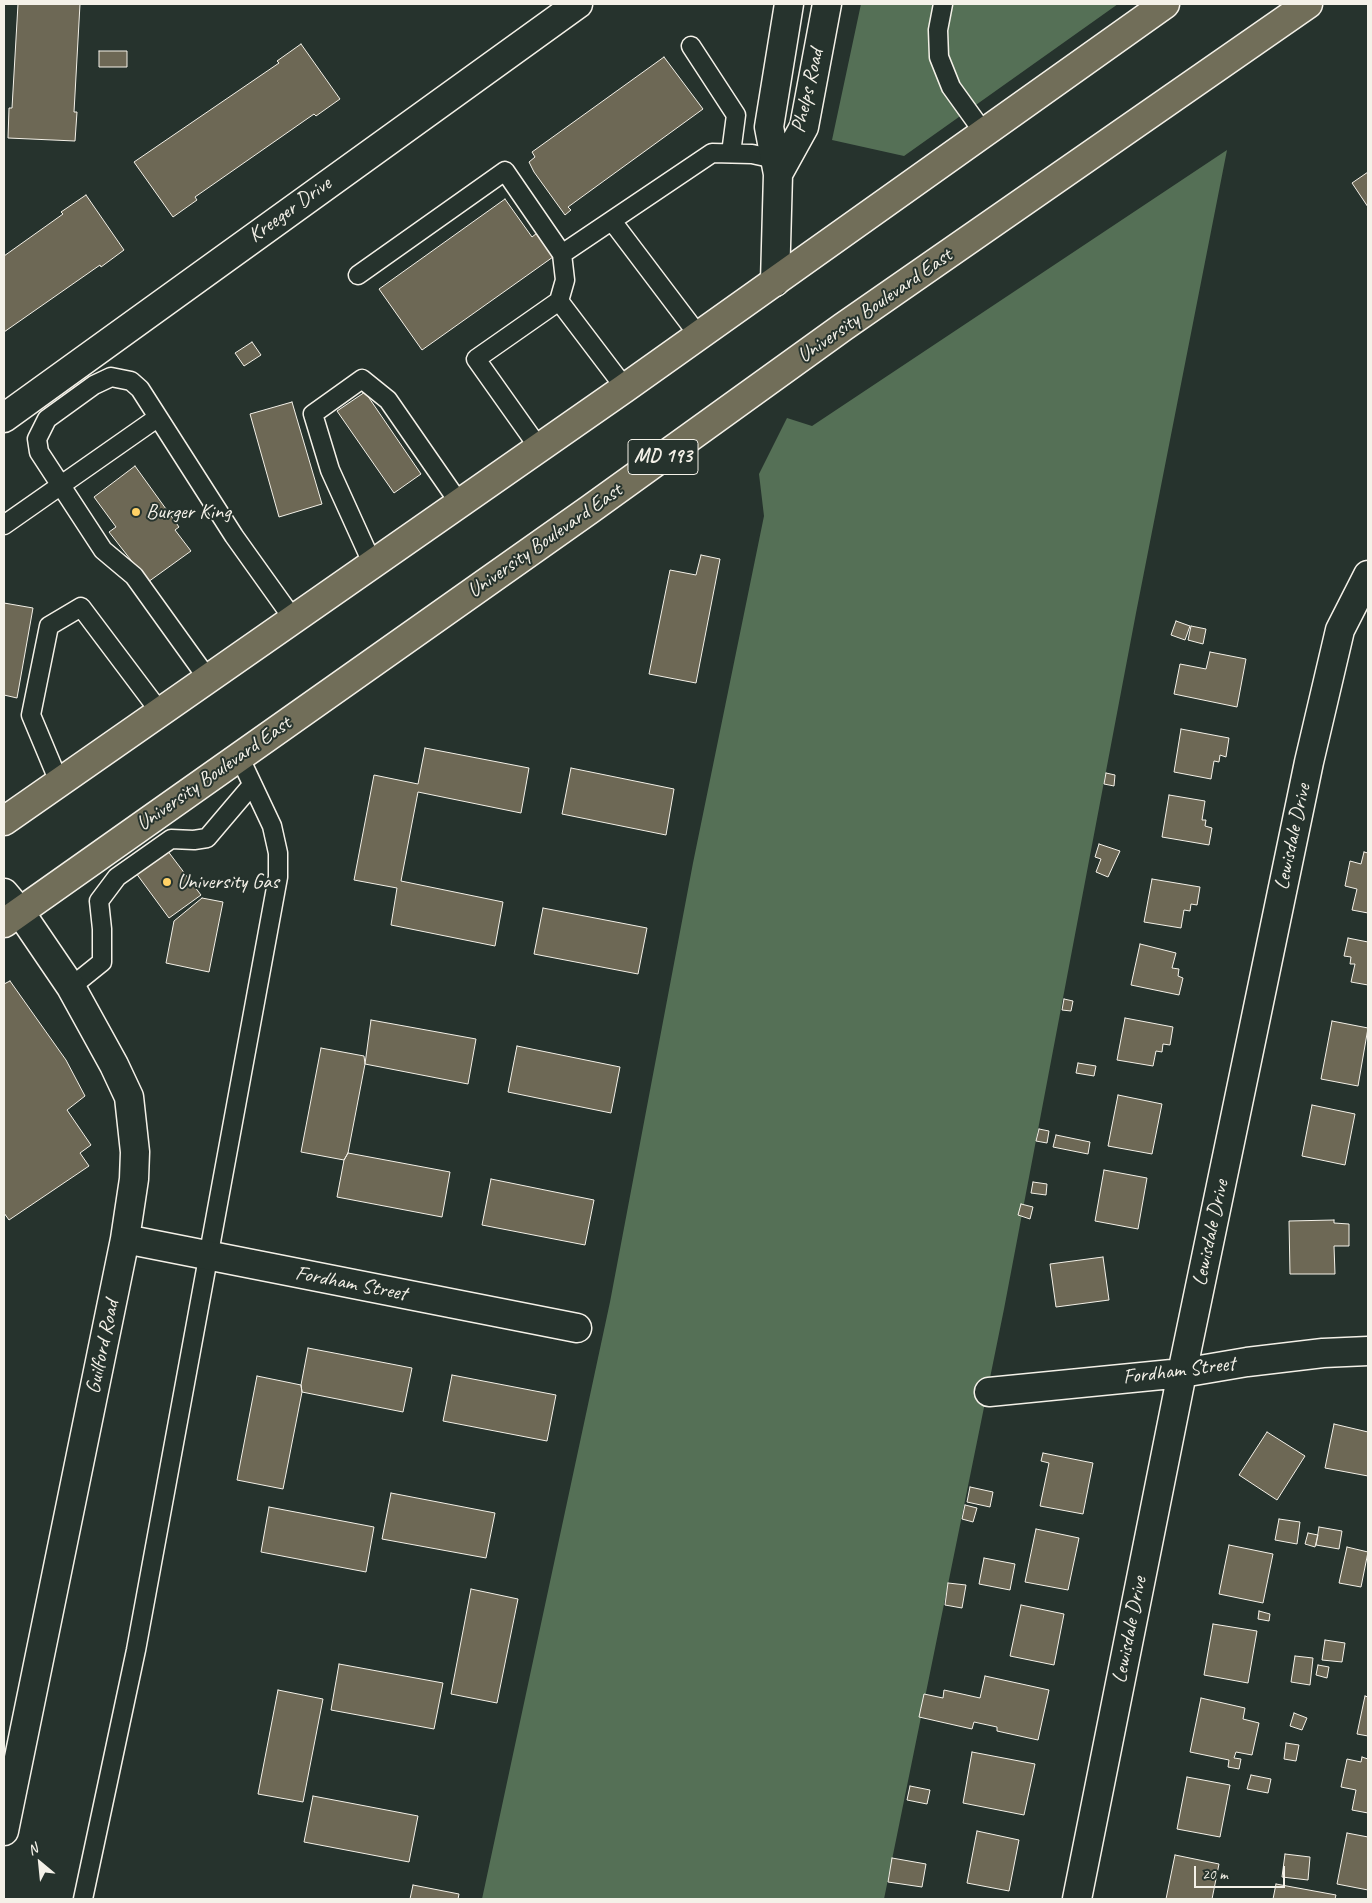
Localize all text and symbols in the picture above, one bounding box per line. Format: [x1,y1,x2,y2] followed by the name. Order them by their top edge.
[786,47,830,135] street label: Phelps Road
[244,172,336,248] street label: Kreeger Drive
[793,243,957,369] street label: University Boulevard East
[628,440,698,474] road number: MD 193
[463,478,627,604] street label: University Boulevard East
[146,499,231,525] place label: Burger King
[130,506,142,518] marker: Burger King
[132,711,296,837] street label: University Boulevard East
[1269,782,1317,892] street label: Lewisdale Drive
[177,869,279,895] place label: University Gas
[161,876,173,888] marker: University Gas
[1187,1178,1235,1288] street label: Lewisdale Drive
[293,1261,409,1307] street label: Fordham Street
[81,1298,125,1396] street label: Guilford Road
[1121,1352,1237,1390] street label: Fordham Street
[1107,1575,1153,1685] street label: Lewisdale Drive
[15,1838,65,1888] north arrow
[25,1840,41,1859] text: N
[1197,1856,1288,1888] scale bar
[1202,1865,1228,1884] text: 20 m

